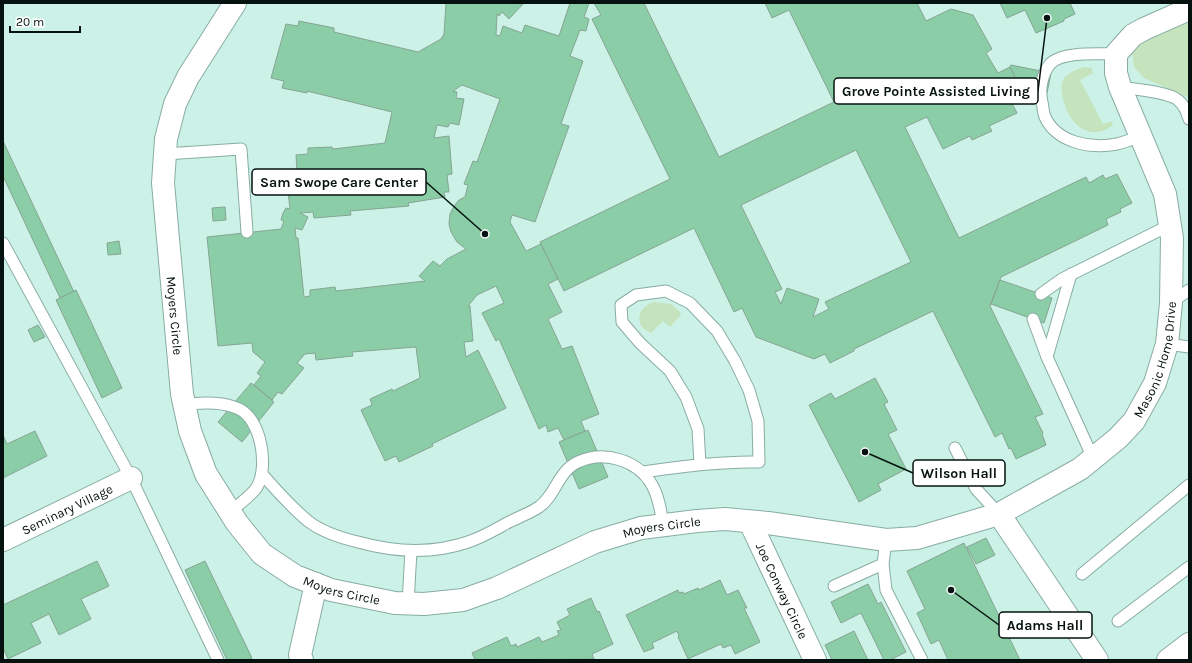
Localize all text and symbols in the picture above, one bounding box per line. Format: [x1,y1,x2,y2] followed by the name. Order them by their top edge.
[10,8,80,34] scale bar
[16,15,44,29] text: 20 m
[834,78,1038,104] callout: Grove Pointe Assisted Living
[842,83,1030,100] text: Grove Pointe Assisted Living
[252,169,426,195] callout: Sam Swope Care Center
[260,174,418,191] text: Sam Swope Care Center
[164,276,186,356] street label: Moyers Circle
[1130,300,1179,420] street label: Masonic Home Drive
[913,460,1005,486] callout: Wilson Hall
[921,465,997,482] text: Wilson Hall
[19,481,115,537] street label: Seminary Village
[621,513,701,541] street label: Moyers Circle
[753,540,812,641] street label: Joe Conway Circle
[301,572,382,607] street label: Moyers Circle
[999,612,1092,638] callout: Adams Hall
[1007,617,1083,634] text: Adams Hall

